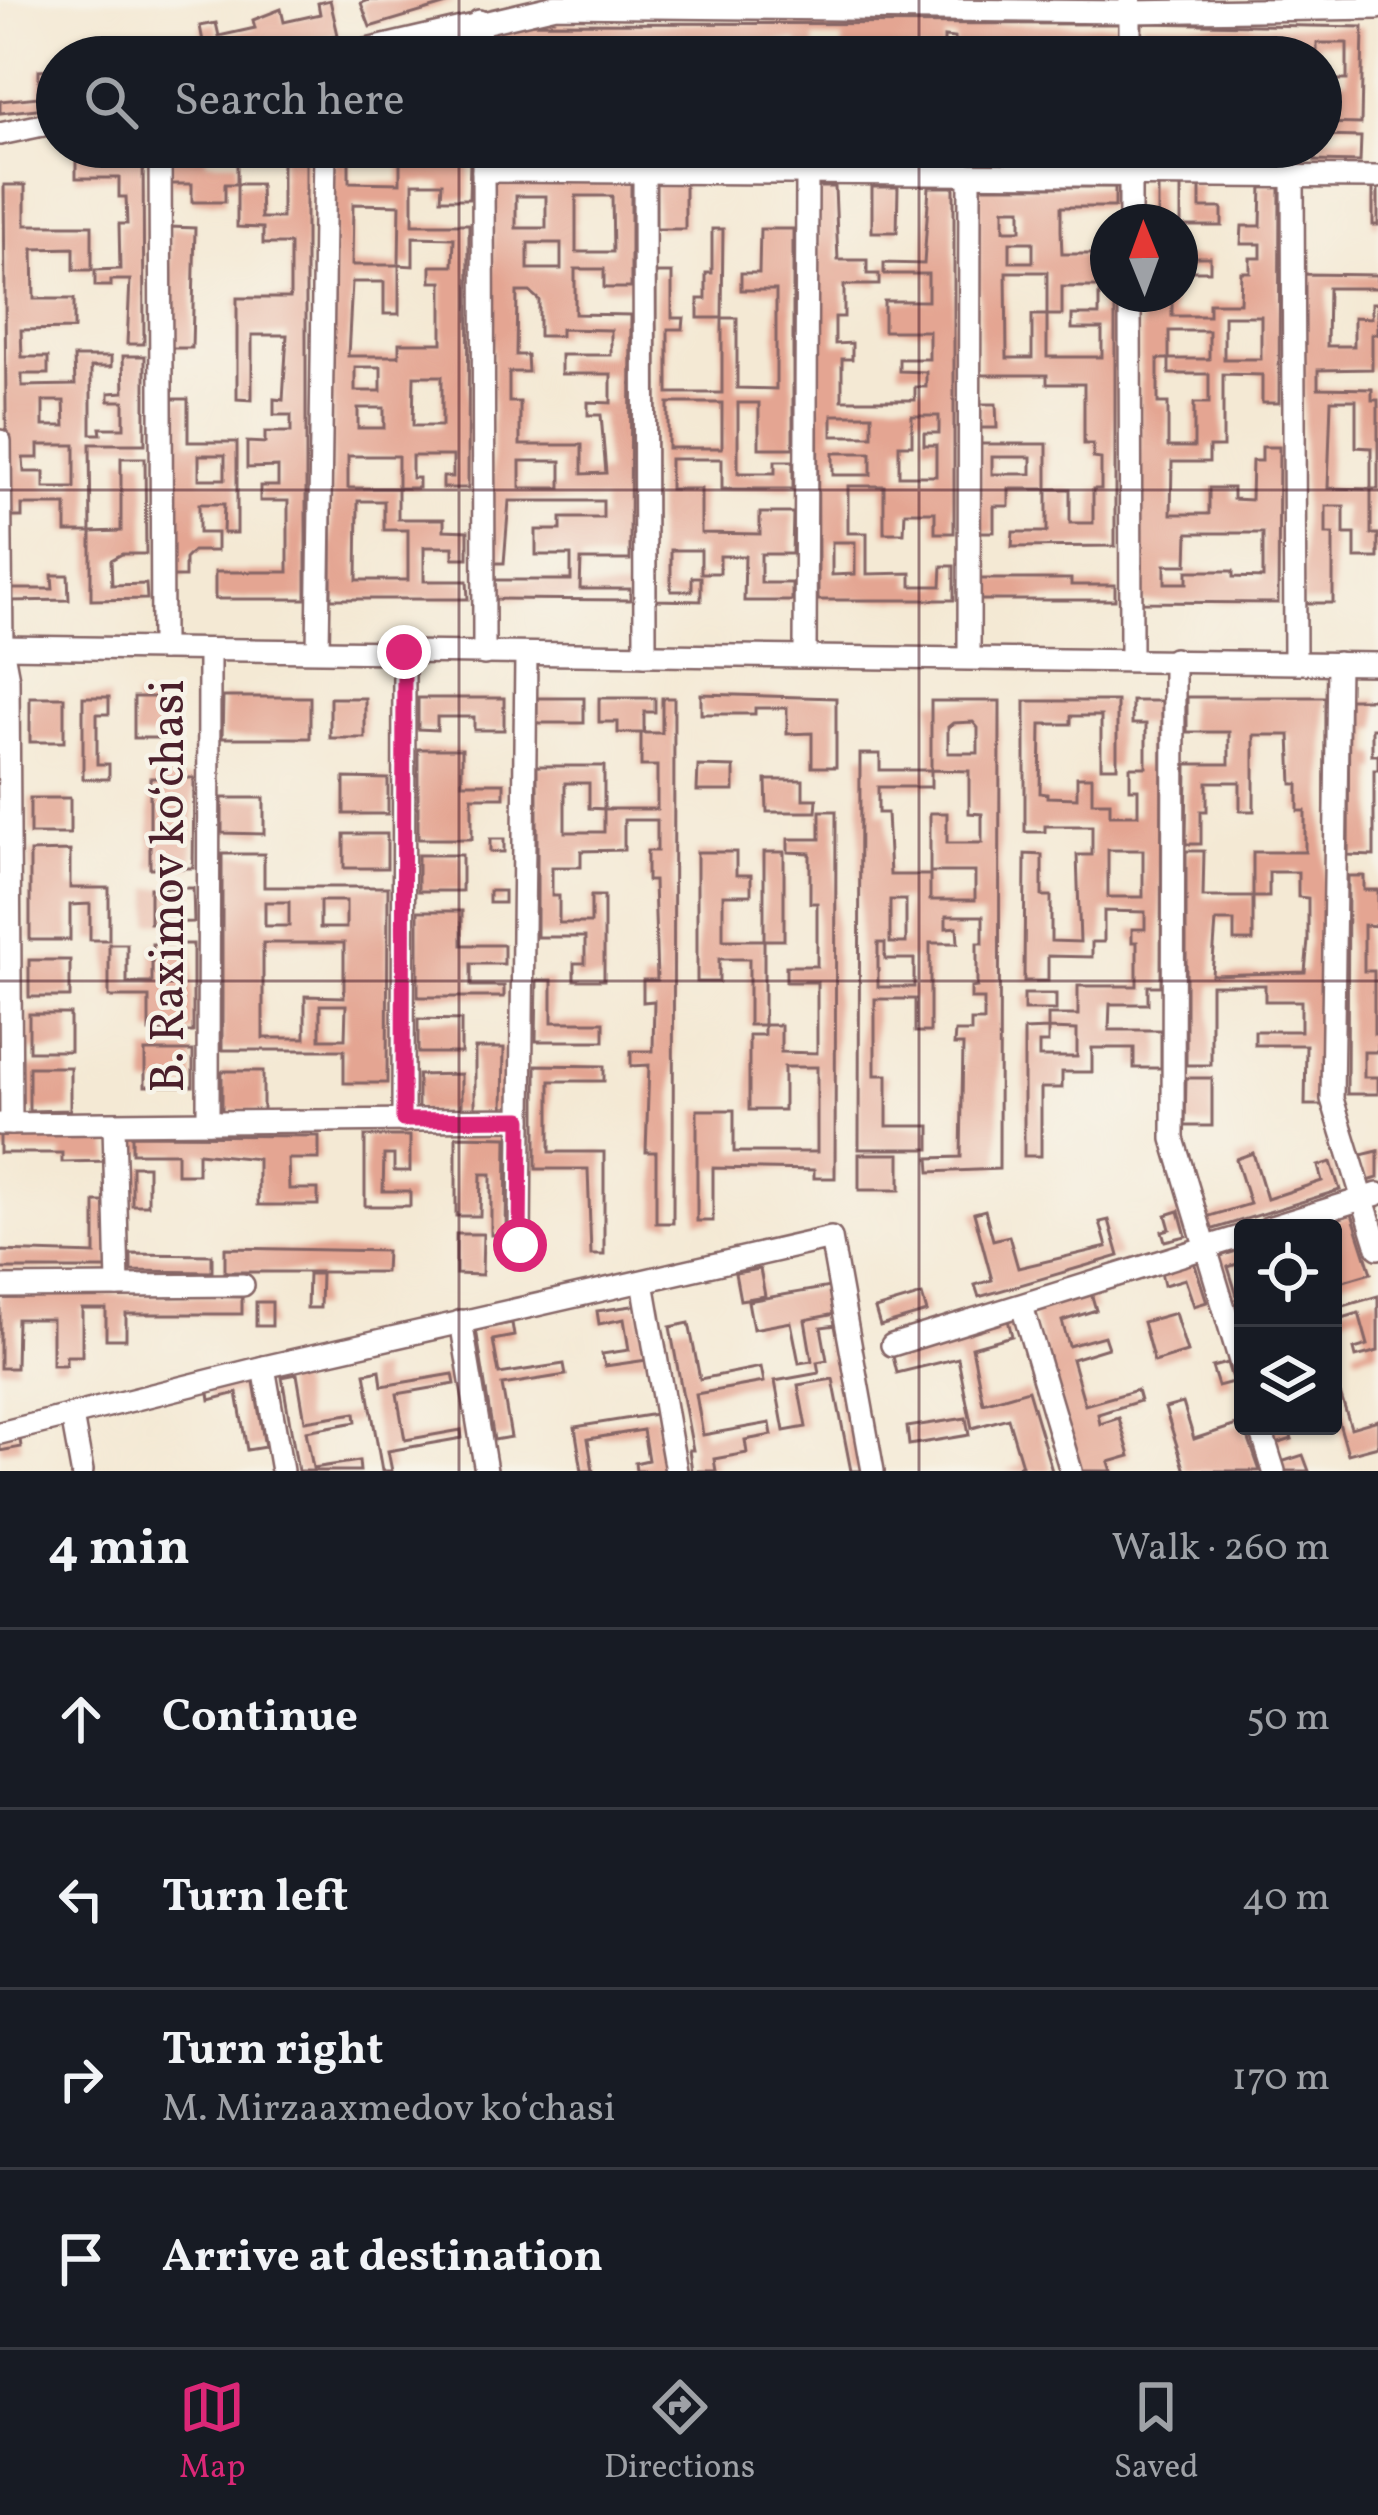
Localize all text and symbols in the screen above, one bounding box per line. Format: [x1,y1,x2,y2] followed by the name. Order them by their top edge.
[36,36,1342,168] search box
[78,69,144,135] icon: search
[174,71,405,134] text: Search here
[1090,204,1198,312] north arrow
[377,625,431,679] route end
[137,679,204,1093] street label: B. Raximov koʻchasi
[493,1218,547,1272] route start
[1234,1219,1342,1435] map controls
[1234,1219,1342,1327] button: locate
[1234,1327,1342,1435] button: layers
[48,1514,190,1585] text: 4 min
[1112,1522,1330,1576] text: Walk · 260 m
[48,1686,114,1752] icon: ahead
[162,1687,358,1750] text: Continue
[1246,1692,1330,1746] text: 50 m
[48,1866,114,1932] icon: left
[162,1867,348,1930] text: Turn left
[1242,1872,1330,1926] text: 40 m
[162,2020,383,2083] text: Turn right
[48,2046,114,2112] icon: right
[1232,2052,1330,2106] text: 170 m
[162,2083,616,2137] text: M. Mirzaaxmedov koʻchasi
[48,2226,114,2292] icon: arrive
[162,2227,603,2290] text: Arrive at destination
[179,2374,245,2492] tab: Map
[604,2374,755,2492] tab: Directions
[1114,2374,1199,2492] tab: Saved

